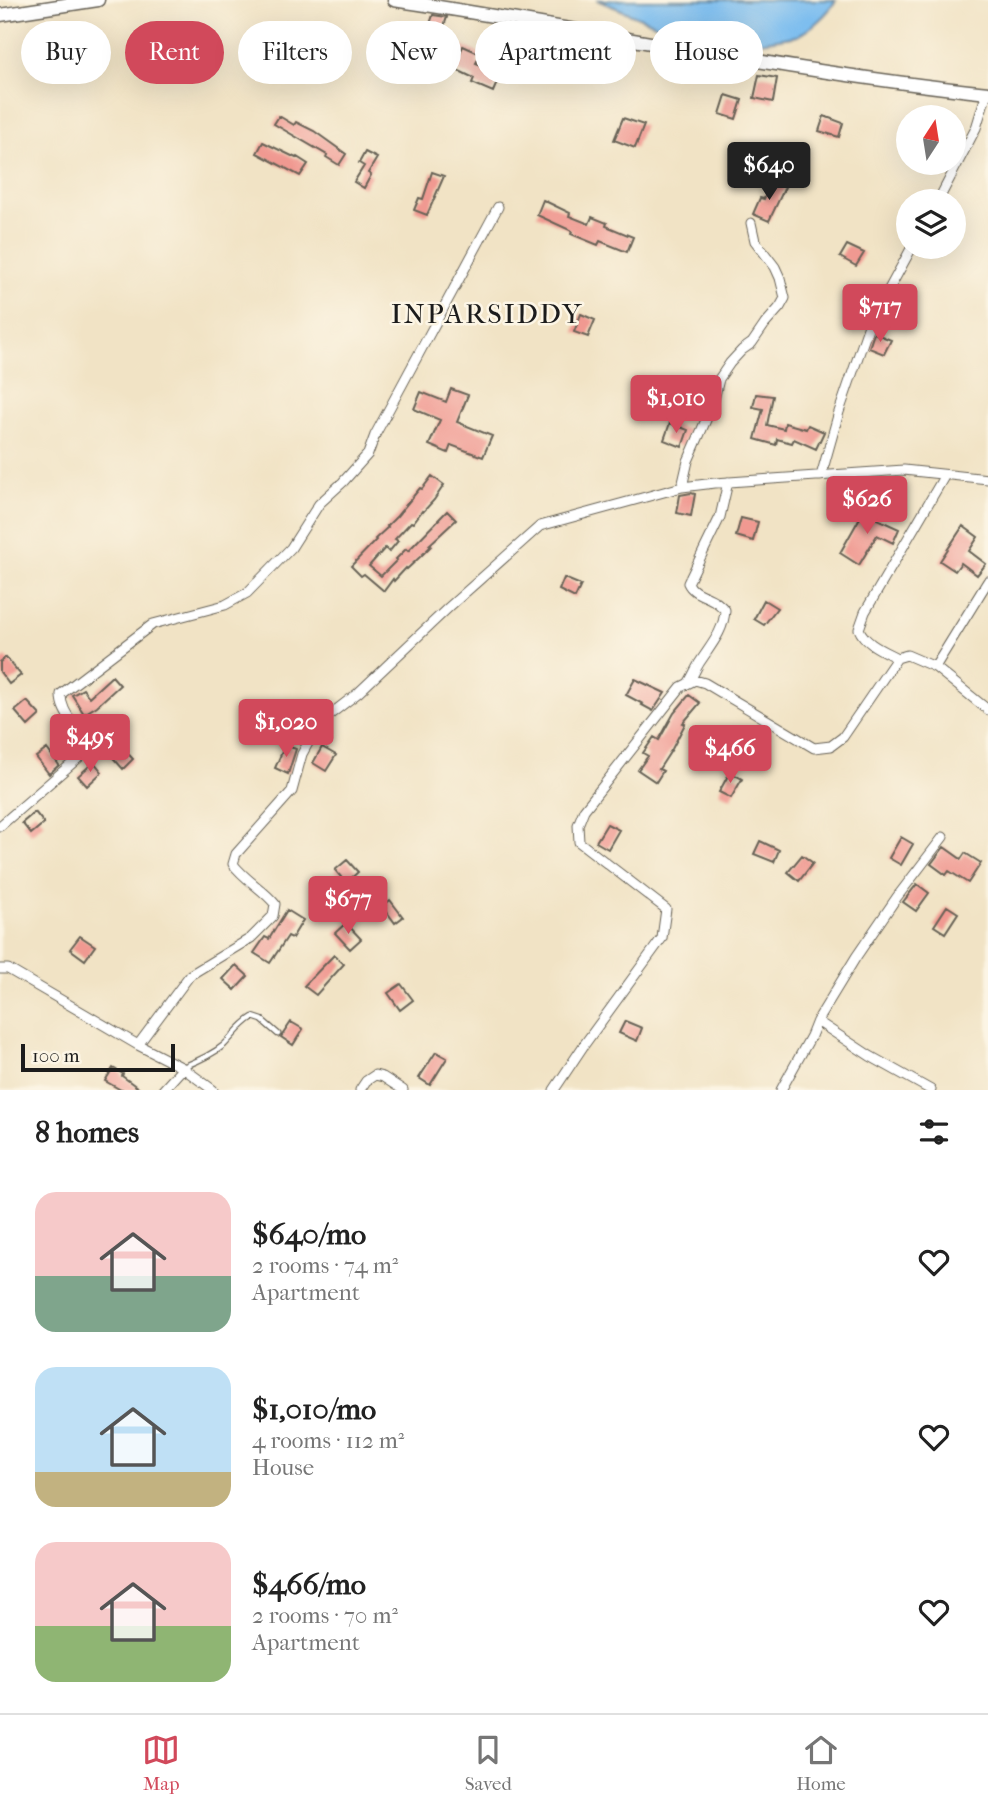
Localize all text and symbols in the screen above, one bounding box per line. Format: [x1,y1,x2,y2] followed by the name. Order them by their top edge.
[21,21,111,84] chip: Buy
[125,21,224,84] chip: Rent
[238,21,352,84] chip: Filters
[366,21,461,84] chip: New
[475,21,636,84] chip: Apartment
[650,21,763,84] chip: House
[896,105,966,175] north arrow
[896,105,966,259] map controls
[728,142,810,202] pin: $640
[743,151,795,178] text: $640
[896,189,966,259] button: layers
[839,284,921,344] pin: $717
[858,293,902,320] text: $717
[391,297,583,330] district label: INPARSIDDY
[619,376,733,435] pin: $1,010
[647,384,705,411] text: $1,010
[826,476,908,536] pin: $626
[842,485,892,512] text: $626
[229,700,343,759] pin: $1,020
[255,708,317,735] text: $1,020
[49,714,131,774] pin: $495
[66,723,114,750] text: $495
[689,726,771,785] pin: $466
[704,734,756,761] text: $466
[307,876,389,936] pin: $677
[324,885,372,912] text: $677
[21,1041,175,1073] scale bar
[32,1045,80,1067] text: 100 m
[915,1113,953,1151] icon: filters
[35,1115,139,1150] text: 8 homes
[252,1217,366,1252] text: $640/mo
[91,1220,175,1304] icon: home
[915,1243,953,1281] icon: heart
[252,1252,398,1279] text: 2 rooms · 74 m²
[252,1279,360,1306] text: Apartment
[252,1392,376,1427] text: $1,010/mo
[91,1395,175,1479] icon: home
[915,1418,953,1456] icon: heart
[252,1427,404,1454] text: 4 rooms · 112 m²
[252,1454,314,1481] text: House
[252,1567,366,1602] text: $466/mo
[91,1570,175,1654] icon: home
[915,1593,953,1631] icon: heart
[252,1602,398,1629] text: 2 rooms · 70 m²
[252,1629,360,1656] text: Apartment
[142,1731,180,1795] tab: Map
[465,1731,512,1795] tab: Saved
[796,1731,846,1795] tab: Home

